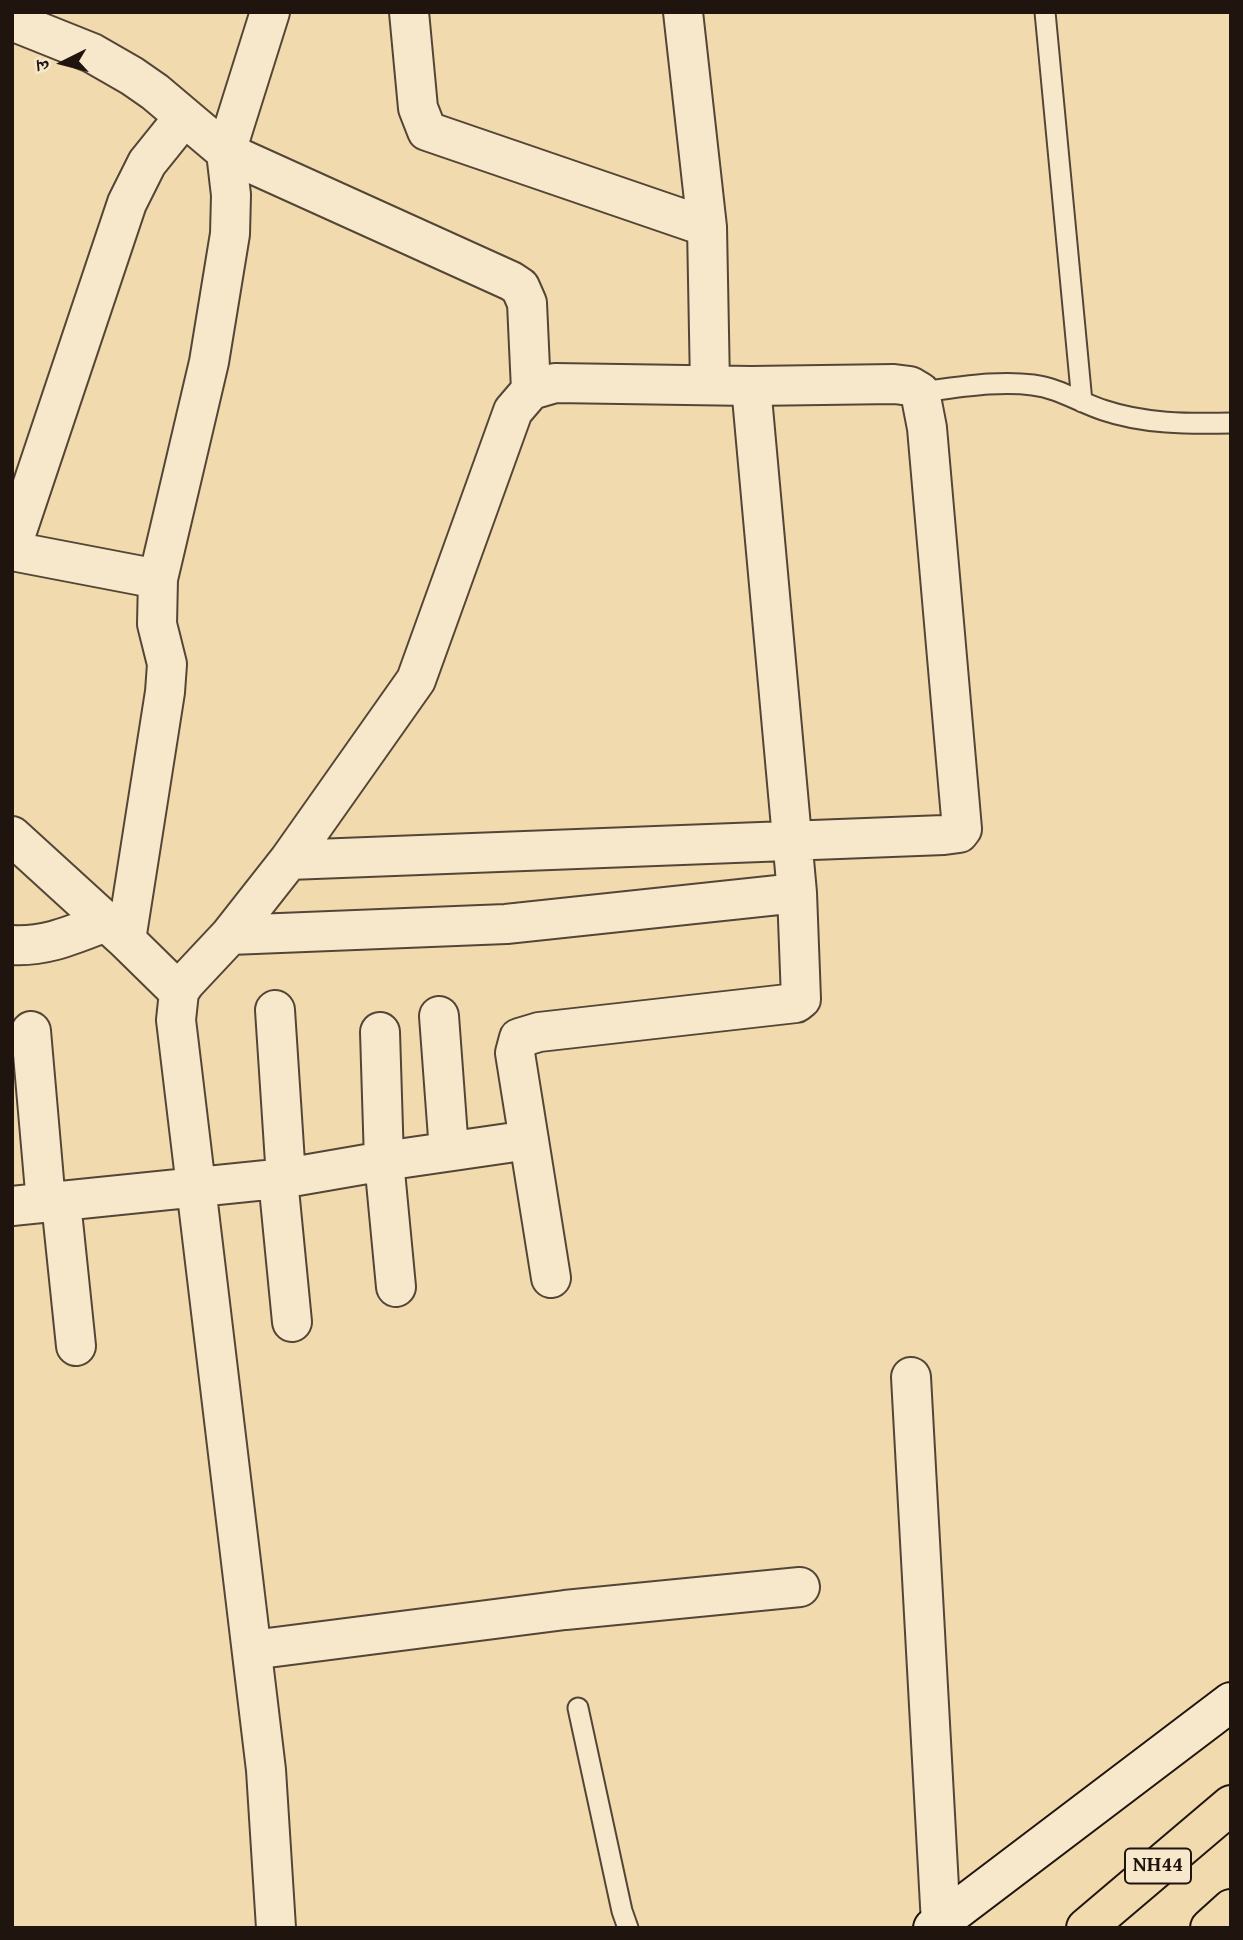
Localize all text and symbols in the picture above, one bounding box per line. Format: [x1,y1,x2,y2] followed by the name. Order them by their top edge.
[28,28,98,98] north arrow
[28,59,57,71] text: उ
[1125,1848,1191,1884] road number: NH44

